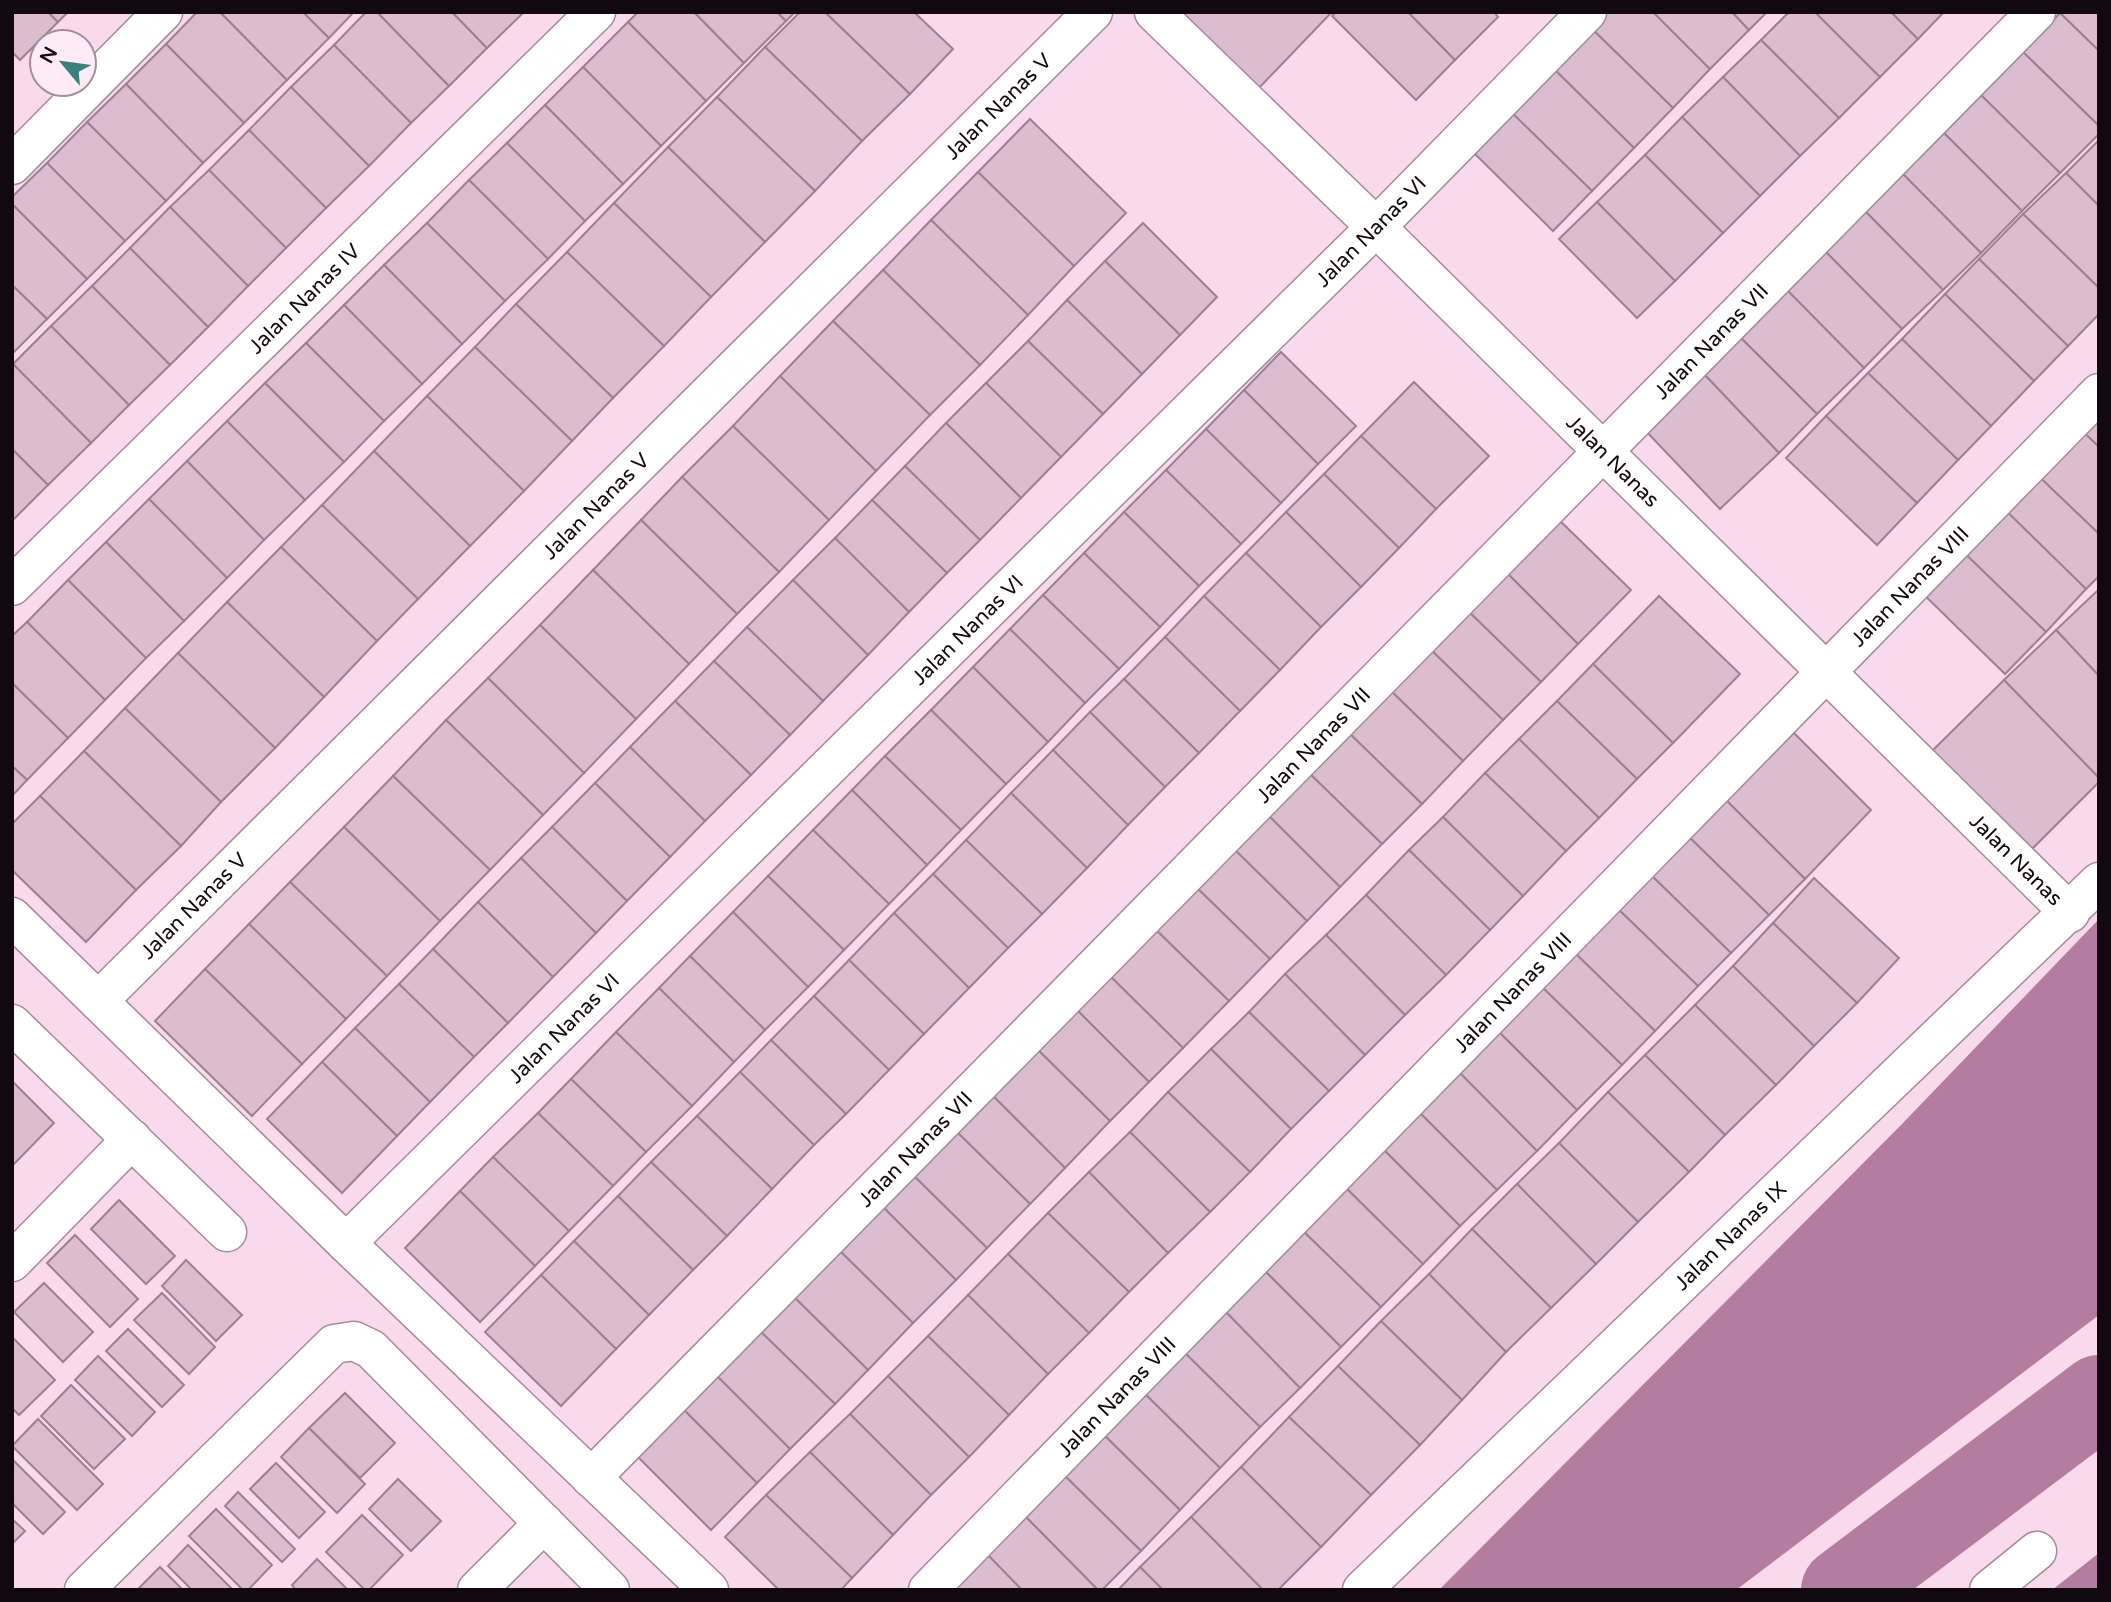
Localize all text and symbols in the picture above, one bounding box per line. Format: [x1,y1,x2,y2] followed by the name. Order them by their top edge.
[28,28,98,98] north arrow
[36,43,62,67] text: N
[940,48,1057,165] street label: Jalan Nanas V
[1311,171,1432,292] street label: Jalan Nanas VI
[244,238,366,359] street label: Jalan Nanas IV
[1649,279,1774,405] street label: Jalan Nanas VII
[1561,410,1664,513] street label: Jalan Nanas
[538,448,655,565] street label: Jalan Nanas V
[1846,521,1974,652] street label: Jalan Nanas VIII
[907,570,1029,691] street label: Jalan Nanas VI
[1251,682,1376,809] street label: Jalan Nanas VII
[1964,809,2067,911] street label: Jalan Nanas
[136,848,253,965] street label: Jalan Nanas V
[1449,927,1577,1058] street label: Jalan Nanas VIII
[503,968,625,1089] street label: Jalan Nanas VI
[853,1086,978,1212] street label: Jalan Nanas VII
[1670,1177,1792,1296] street label: Jalan Nanas IX
[1053,1332,1181,1463] street label: Jalan Nanas VIII

